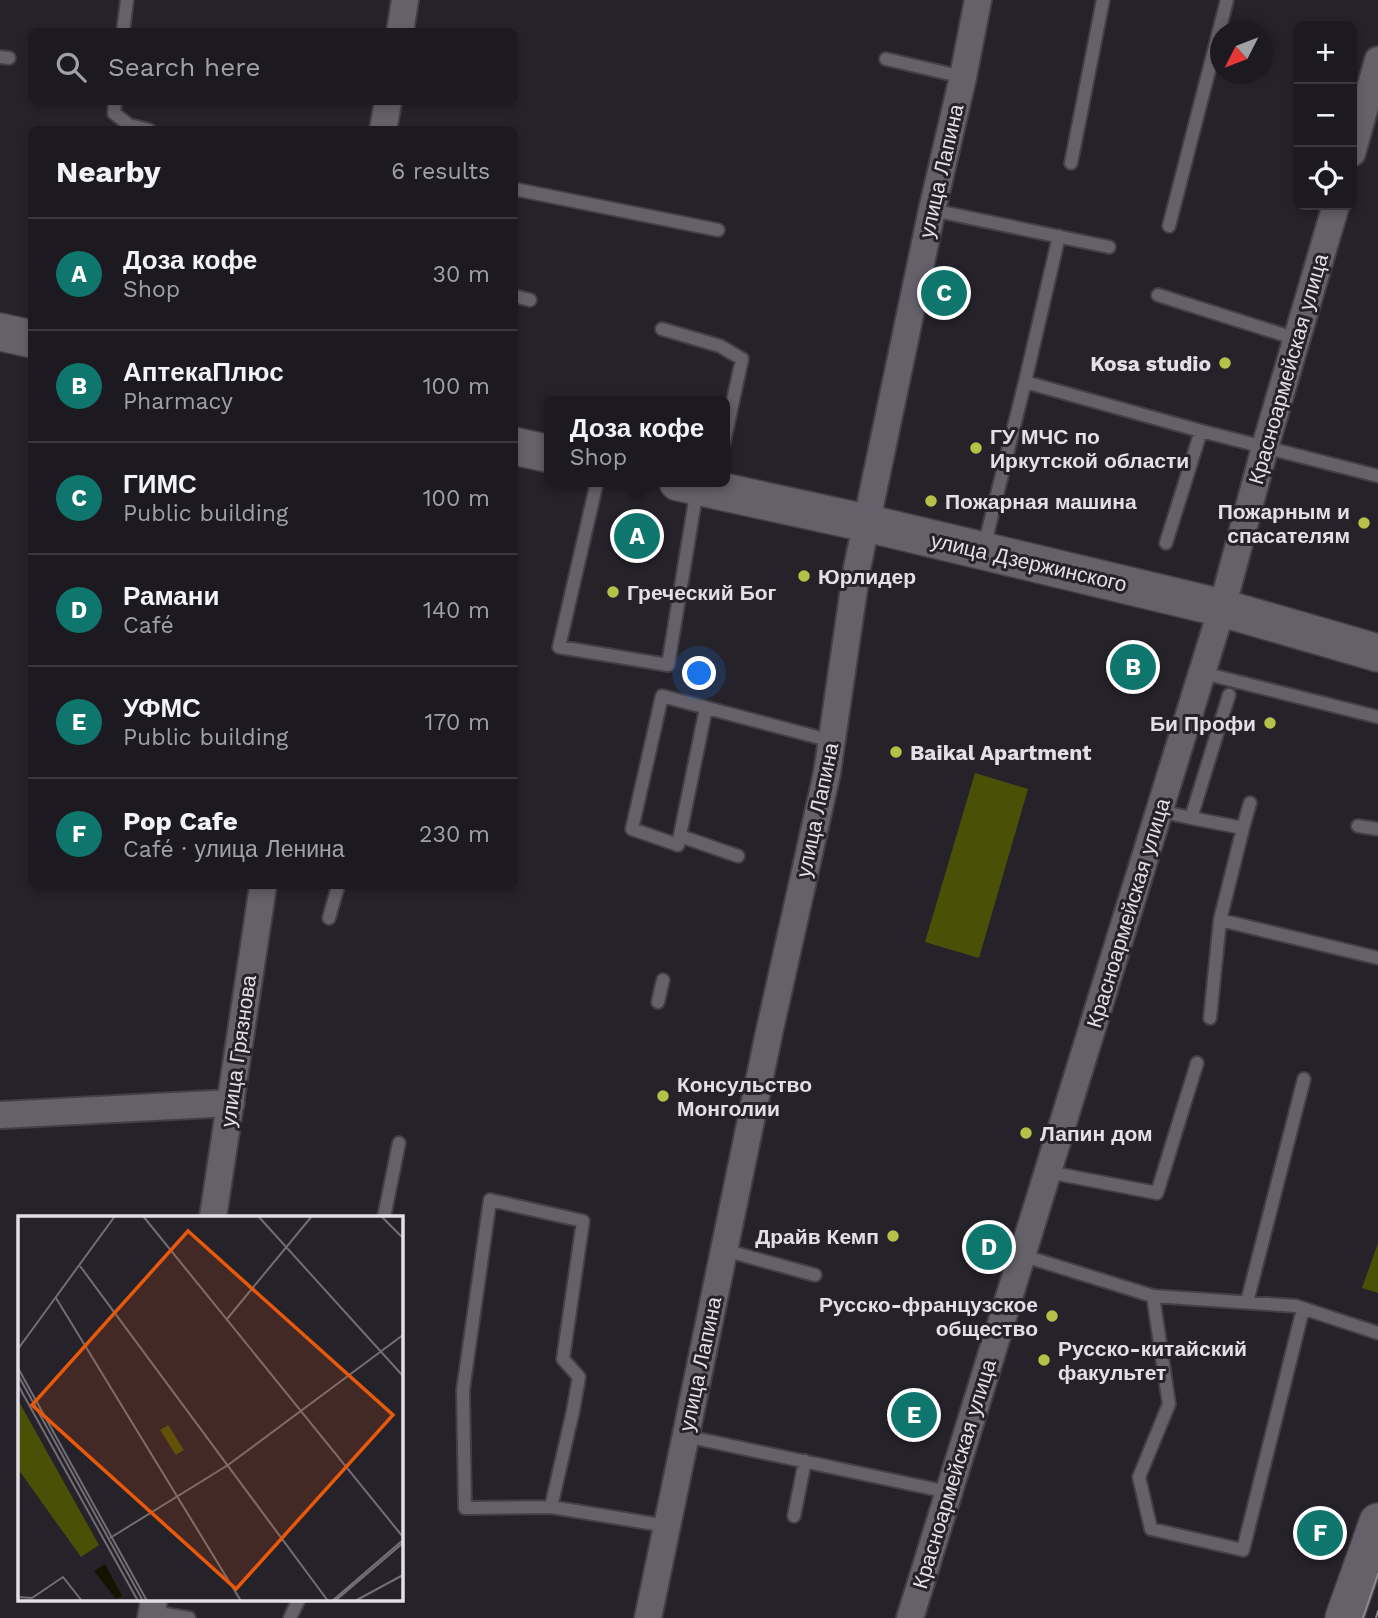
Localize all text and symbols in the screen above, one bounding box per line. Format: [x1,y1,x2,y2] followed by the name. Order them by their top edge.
[1210,21,1273,84] north arrow
[1294,21,1357,210] map controls
[1294,21,1357,84] button: +
[28,28,518,105] search box
[52,48,90,86] icon: search
[108,52,260,82] text: Search here
[1294,84,1357,147] button: −
[913,101,969,240] street label: улица Лапина
[1294,147,1357,210] button: locate
[56,154,161,189] text: Nearby
[391,158,490,185] text: 6 results
[123,245,257,275] text: Доза кофе
[1243,251,1333,487] street label: Красноармейская улица
[71,261,87,288] text: A
[433,261,490,288] text: 30 m
[921,267,967,319] pin: C
[123,276,180,303] text: Shop
[1090,351,1211,376] place label: Kosa studio
[1217,355,1233,371] marker: Kosa studio
[123,357,284,387] text: АптекаПлюс
[71,373,87,400] text: B
[423,373,490,400] text: 100 m
[123,388,233,415] text: Pharmacy
[544,396,730,487] popup
[570,413,704,443] text: Доза кофе
[990,424,1189,473] place label: ГУ МЧС по Иркутской области
[968,440,984,456] marker: ГУ МЧС по Иркутской области
[570,444,627,471] text: Shop
[123,469,197,499] text: ГИМС
[71,485,87,512] text: C
[423,485,490,512] text: 100 m
[945,489,1137,514] place label: Пожарная машина
[923,493,939,509] marker: Пожарная машина
[1218,499,1350,548] place label: Пожарным и спасателям
[123,500,288,527] text: Public building
[614,510,660,562] pin: A
[1356,515,1372,531] marker: Пожарным и спасателям
[929,527,1129,597] street label: улица Дзержинского
[818,564,916,589] place label: Юрлидер
[796,568,812,584] marker: Юрлидер
[627,580,777,605] place label: Греческий Бог
[123,581,220,611] text: Рамани
[605,584,621,600] marker: Греческий Бог
[71,597,87,624] text: D
[423,597,490,624] text: 140 m
[123,612,174,639] text: Café
[1110,641,1156,693] pin: B
[682,656,716,690] your location
[123,693,201,723] text: УФМС
[72,709,86,736] text: E
[425,709,490,736] text: 170 m
[1150,711,1256,736] place label: Би Профи
[1262,715,1278,731] marker: Би Профи
[123,724,288,751] text: Public building
[791,740,844,879] street label: улица Лапина
[910,740,1091,765] place label: Baikal Apartment
[888,744,904,760] marker: Baikal Apartment
[1081,795,1175,1031] street label: Красноармейская улица
[123,806,238,836] text: Pop Cafe
[72,821,86,848] text: F
[419,821,490,848] text: 230 m
[123,836,345,863] text: Café · улица Ленина
[215,973,261,1129] street label: улица Грязнова
[677,1072,812,1121] place label: Консульство Монголии
[655,1088,671,1104] marker: Консульство Монголии
[1040,1121,1153,1146] place label: Лапин дом
[1018,1125,1034,1141] marker: Лапин дом
[18,1216,402,1600] inset map
[966,1221,1012,1273] pin: D
[755,1224,879,1249] place label: Драйв Кемп
[885,1228,901,1244] marker: Драйв Кемп
[819,1292,1038,1341] place label: Русско-французское общество
[674,1294,727,1433] street label: улица Лапина
[1044,1308,1060,1324] marker: Русско-французское общество
[1058,1336,1247,1385] place label: Русско-китайский факультет
[1036,1352,1052,1368] marker: Русско-китайский факультет
[907,1356,1001,1592] street label: Красноармейская улица
[891,1389,937,1441] pin: E
[1297,1507,1343,1559] pin: F

